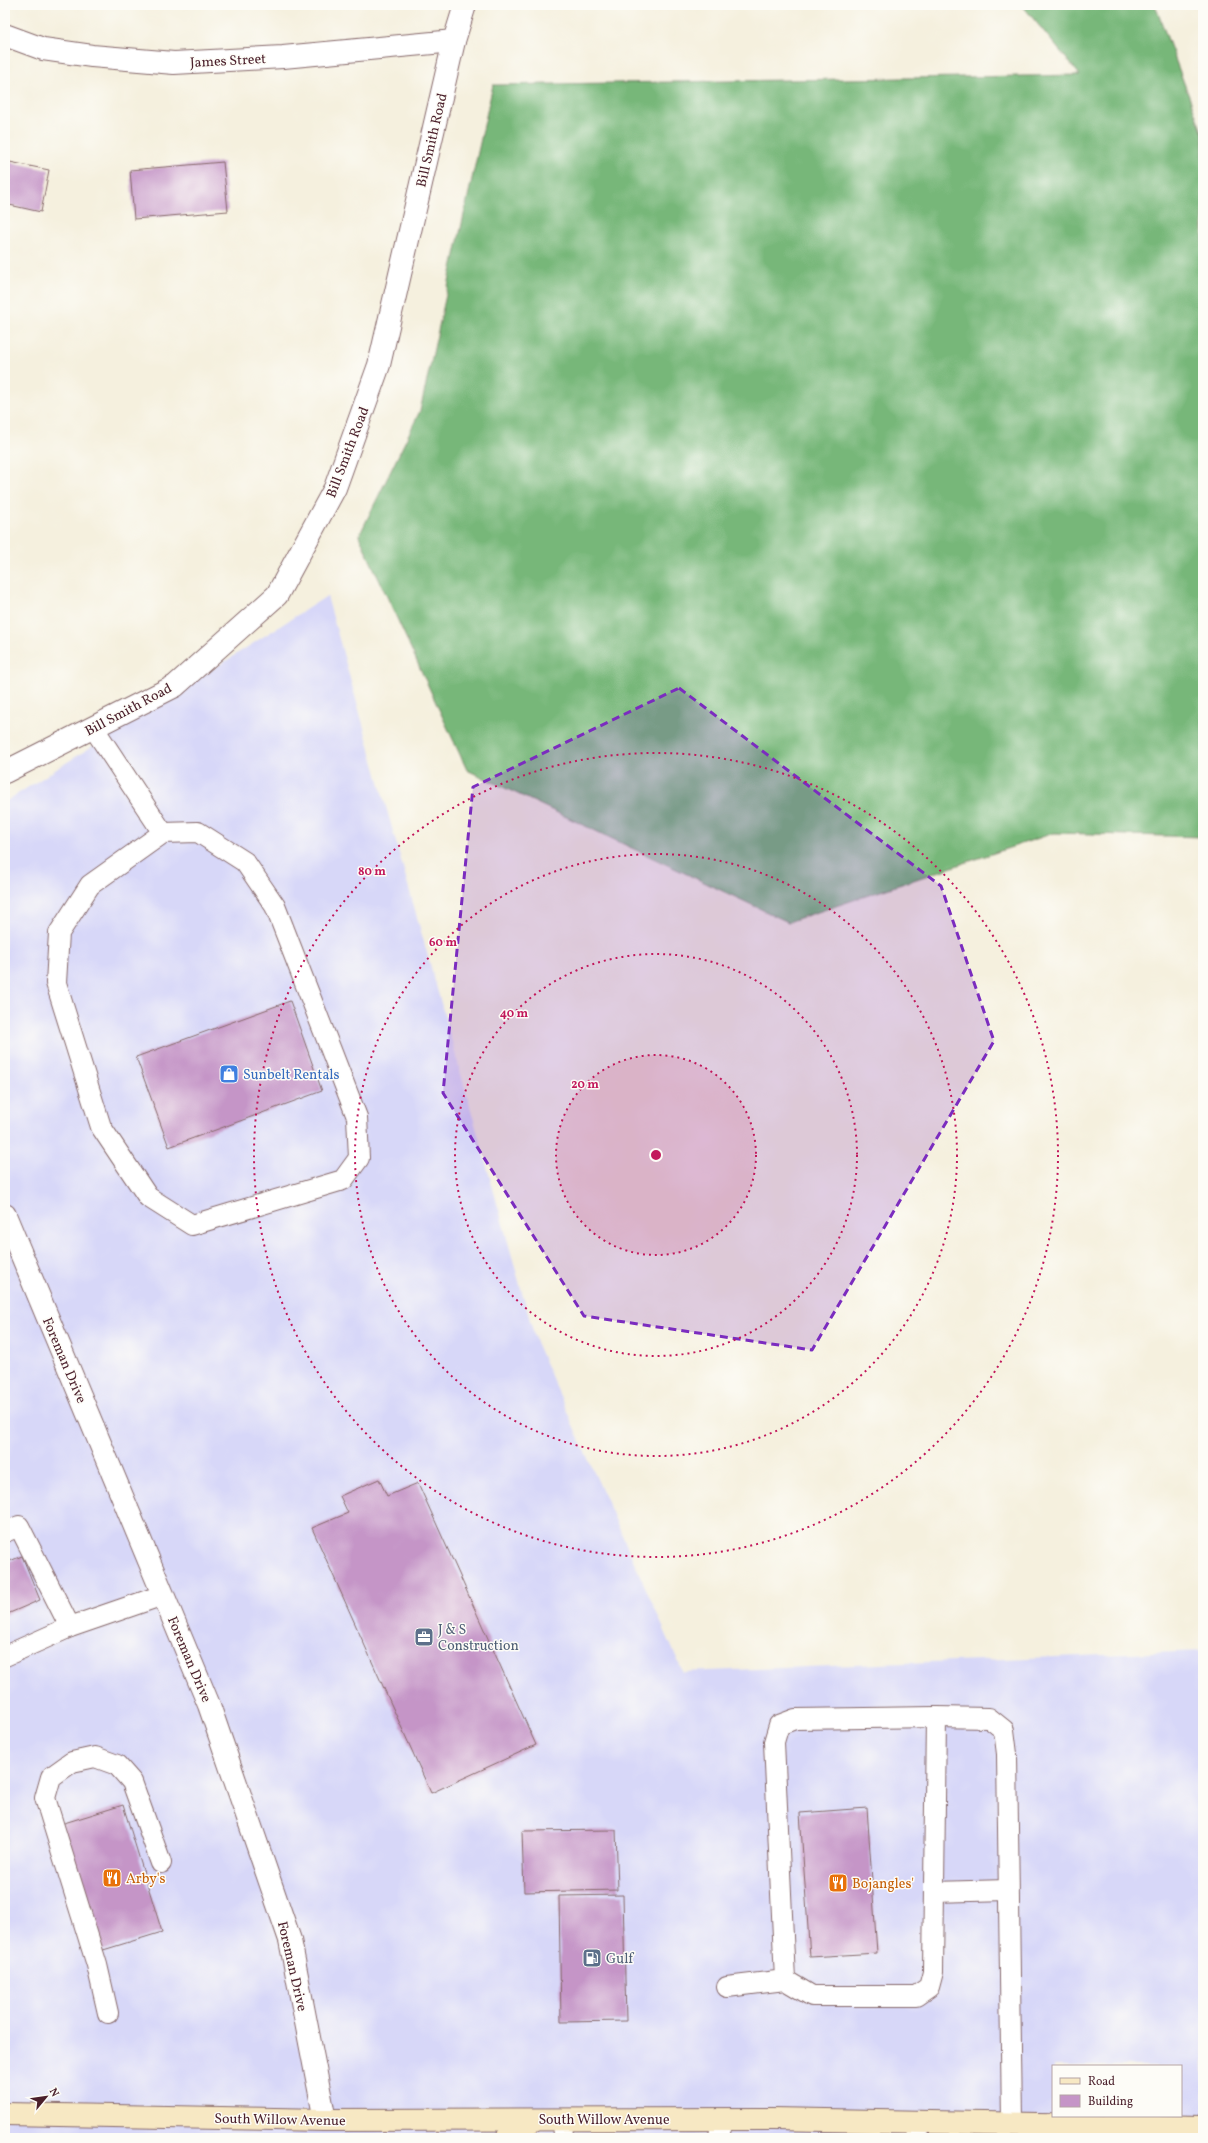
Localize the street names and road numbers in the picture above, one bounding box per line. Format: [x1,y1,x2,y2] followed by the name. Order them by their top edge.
[190,50,267,73] street label: James Street
[412,91,453,189] street label: Bill Smith Road
[322,404,375,501] street label: Bill Smith Road
[82,679,176,741] street label: Bill Smith Road
[37,1315,90,1407] street label: Foreman Drive
[162,1614,215,1706] street label: Foreman Drive
[272,1919,311,2014] street label: Foreman Drive
[214,2110,346,2131] street label: South Willow Avenue
[538,2111,670,2130] street label: South Willow Avenue

